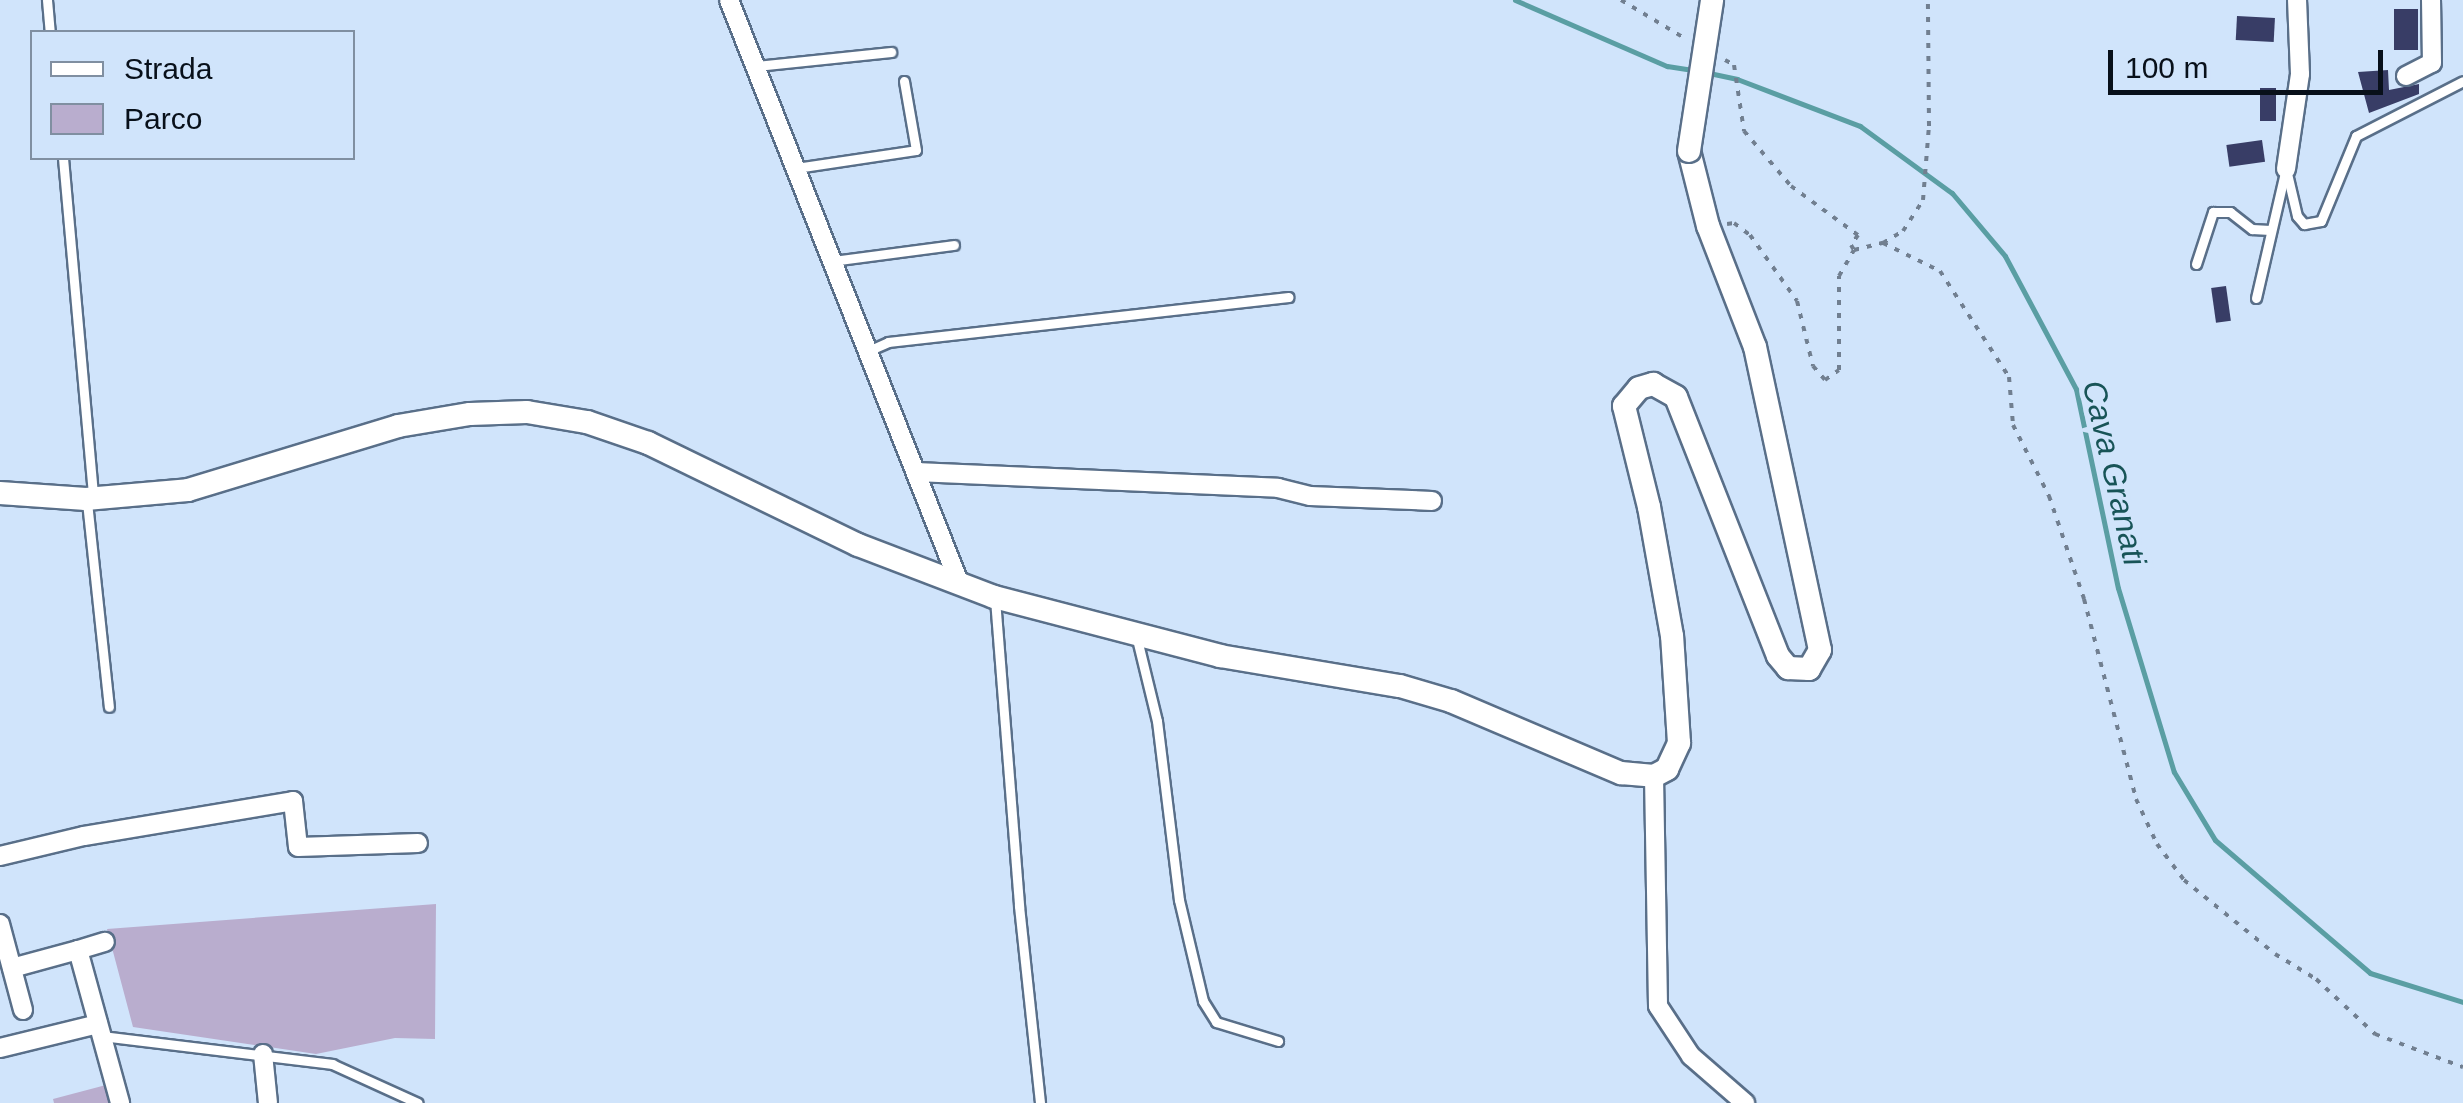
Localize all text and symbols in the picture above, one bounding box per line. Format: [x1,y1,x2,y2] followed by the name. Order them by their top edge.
[30,30,355,160] legend
[2113,30,2388,92] scale bar
[2125,51,2208,84] text: 100 m
[124,52,212,85] text: Strada
[124,102,202,135] text: Parco
[2074,377,2154,569] water label: Cava Granati

